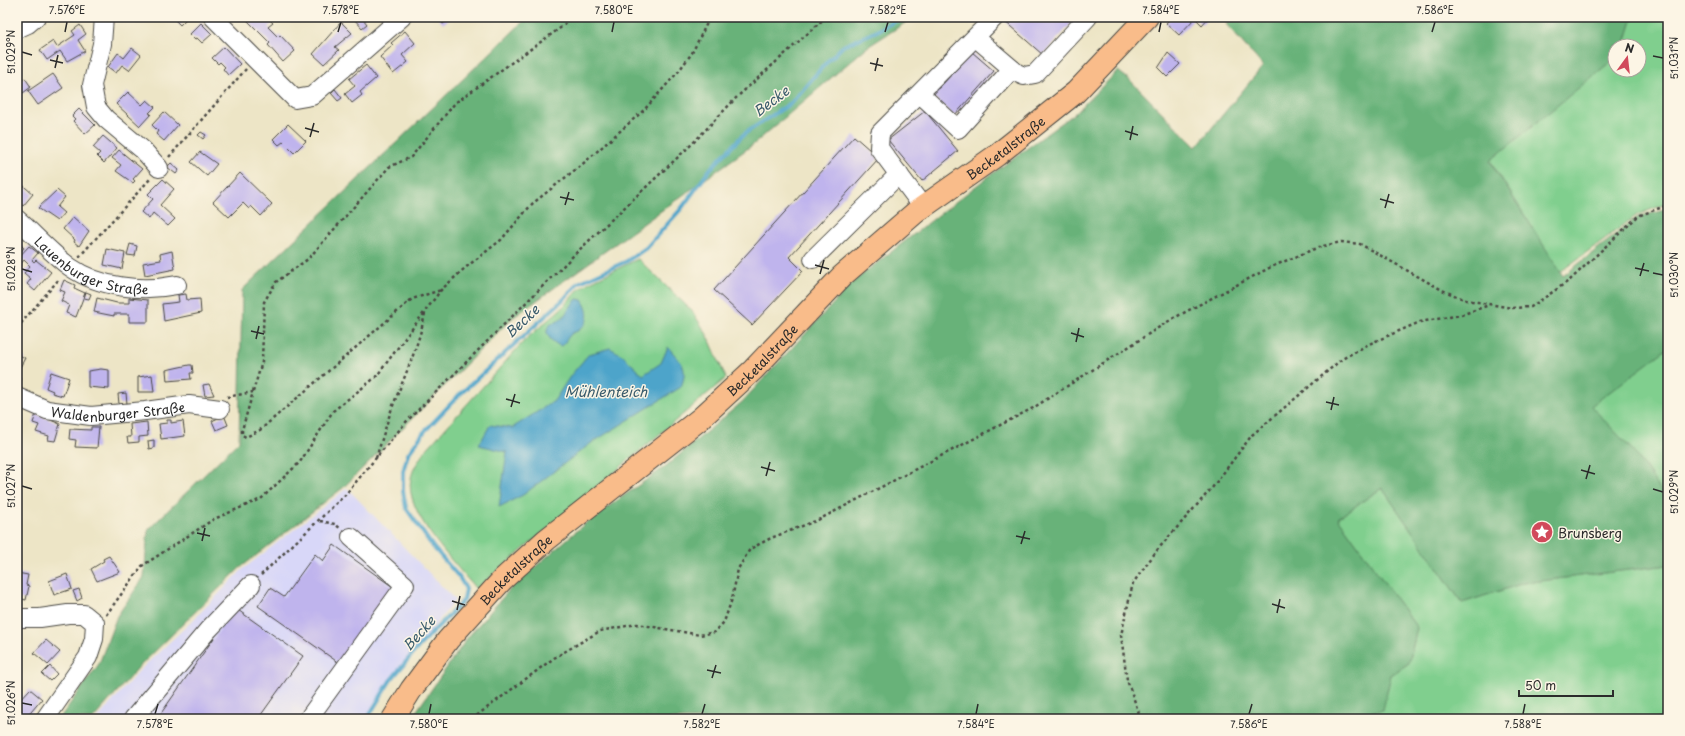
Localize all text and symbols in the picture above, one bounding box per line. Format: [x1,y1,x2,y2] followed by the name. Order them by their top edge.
[49,2,85,17] text: 7.576°E
[323,2,359,17] text: 7.578°E
[595,2,633,17] text: 7.580°E
[869,2,907,17] text: 7.582°E
[1142,2,1180,17] text: 7.584°E
[1416,2,1454,17] text: 7.586°E
[3,30,18,74] text: 51.029°N
[1666,36,1681,79] text: 51.031°N
[1607,38,1647,78] north arrow
[1623,39,1636,57] text: N
[749,80,795,122] water label: Becke
[962,111,1049,184] street label: Becketalstraße
[31,231,148,298] street label: Lauenburger Straße
[3,246,18,292] text: 51.028°N
[1666,252,1681,298] text: 51.030°N
[500,299,545,342] water label: Becke
[722,319,802,400] street label: Becketalstraße
[565,381,648,402] water label: Mühlenteich
[50,396,186,426] street label: Waldenburger Straße
[3,464,18,508] text: 51.027°N
[1666,470,1681,514] text: 51.029°N
[1529,519,1555,545] place icon: Brunsberg
[1558,523,1622,542] place label: Brunsberg
[475,530,556,609] street label: Becketalstraße
[398,610,441,655] water label: Becke
[1519,672,1613,698] scale bar
[1525,676,1556,694] text: 50 m
[3,680,18,726] text: 51.026°N
[137,716,173,731] text: 7.578°E
[410,716,448,731] text: 7.580°E
[683,716,721,731] text: 7.582°E
[957,716,995,731] text: 7.584°E
[1230,716,1268,731] text: 7.586°E
[1504,716,1542,731] text: 7.588°E

